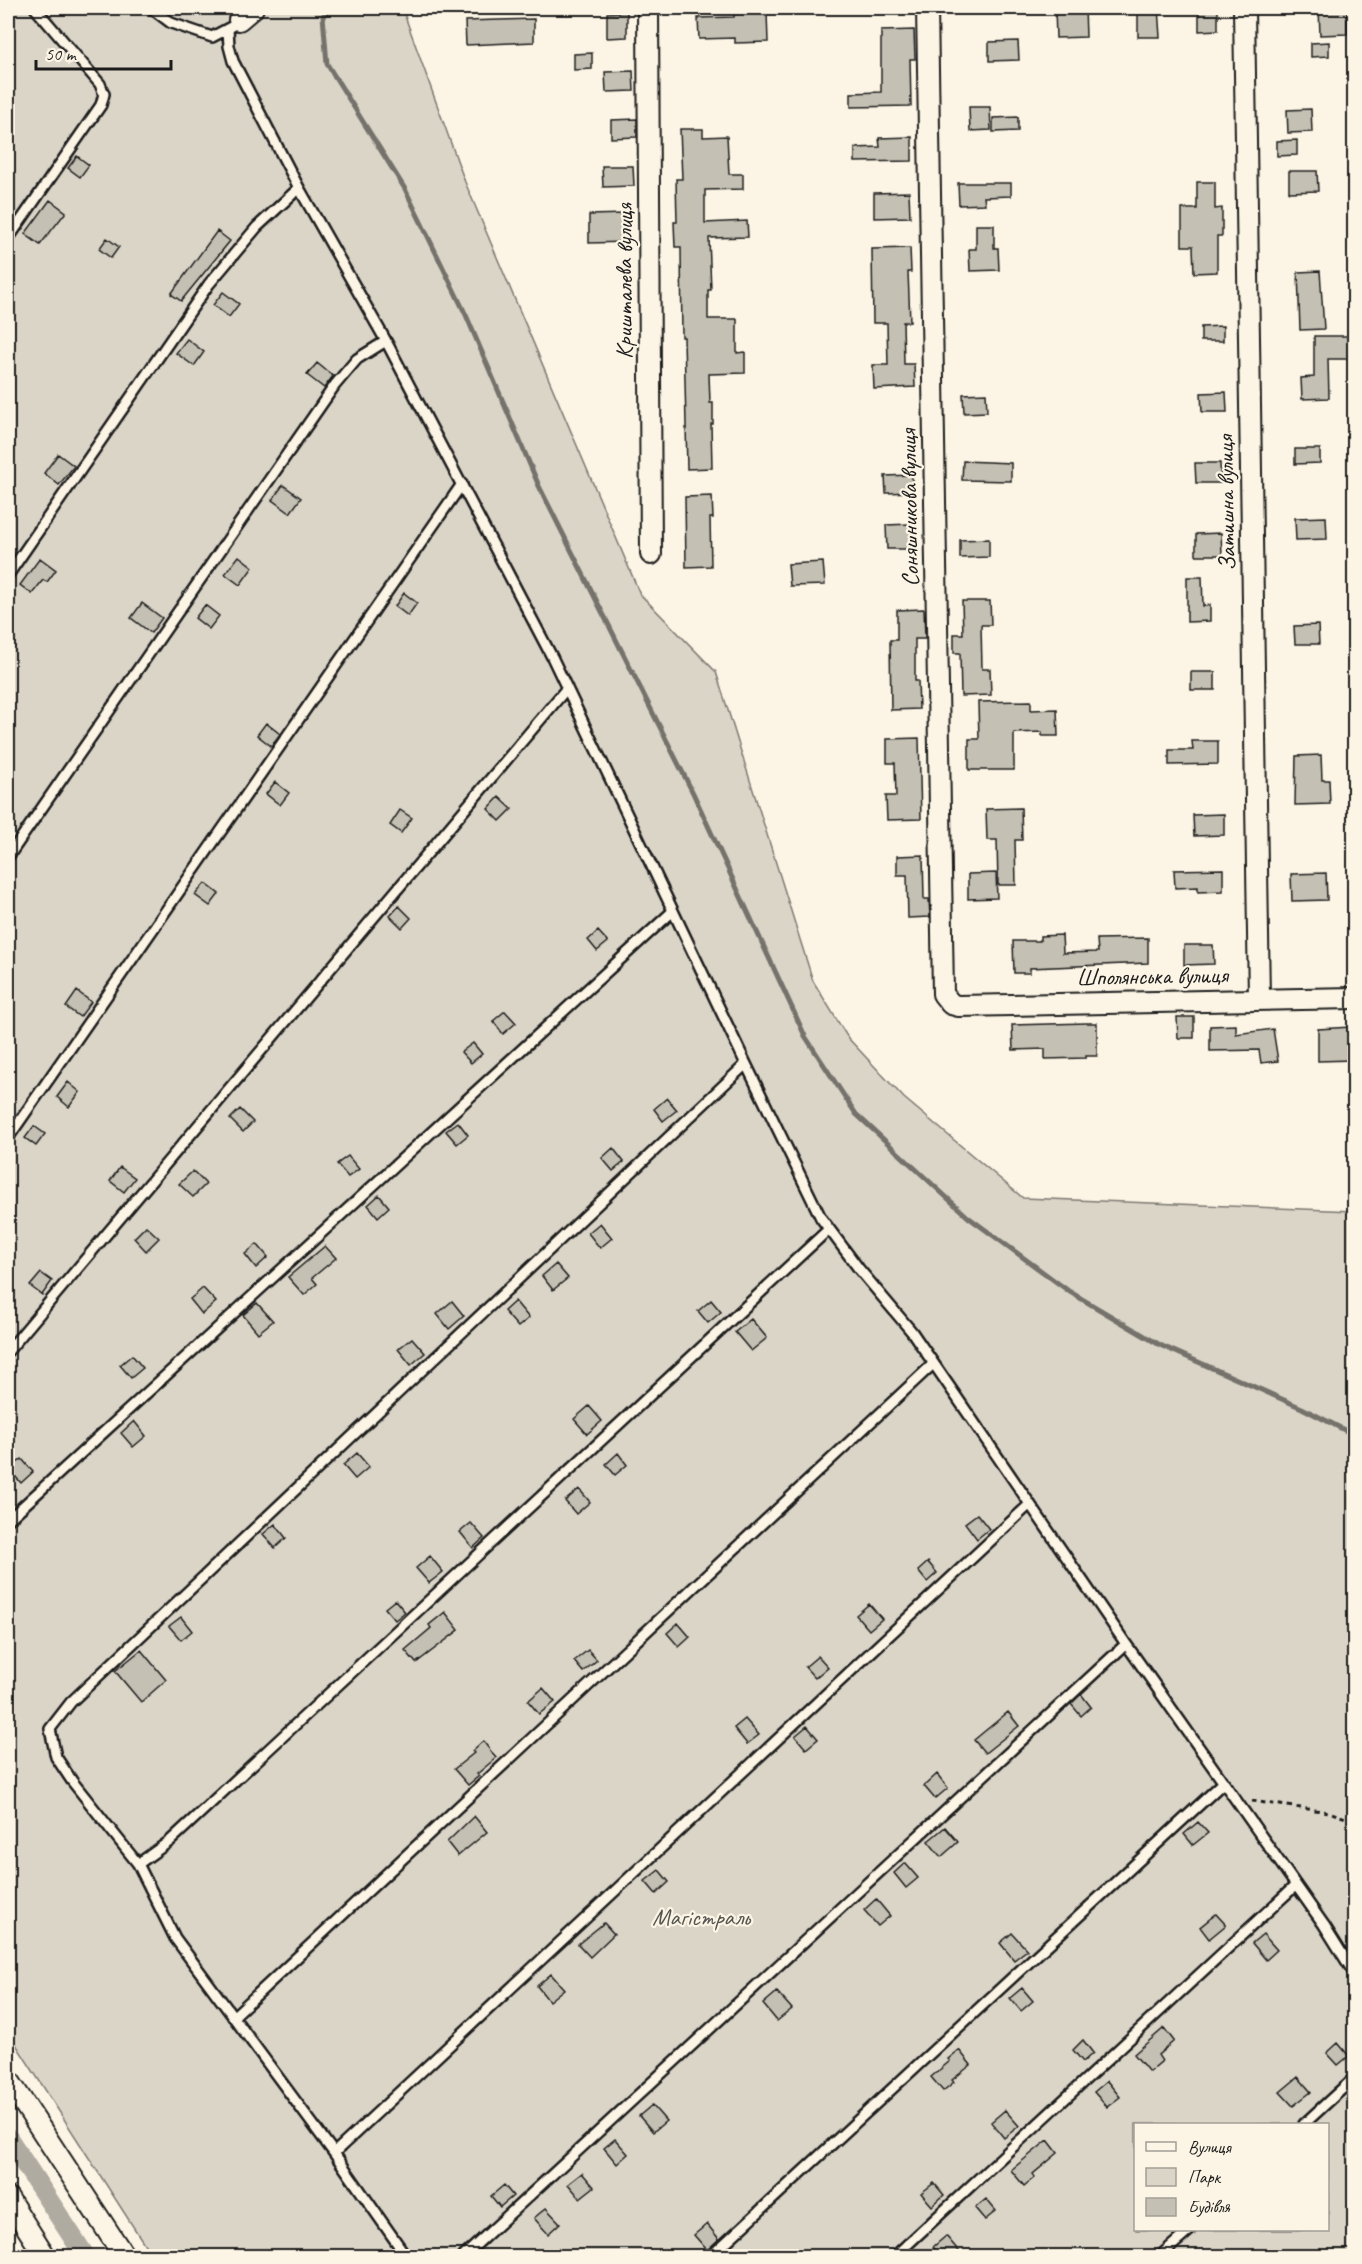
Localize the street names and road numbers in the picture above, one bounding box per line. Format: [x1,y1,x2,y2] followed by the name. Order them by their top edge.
[609,202,639,359] street label: Кришталева вулиця
[893,428,925,587] street label: Соняшникова вулиця
[1210,433,1242,571] street label: Затишна вулиця
[1076,960,1230,992] street label: Шполянська вулиця

